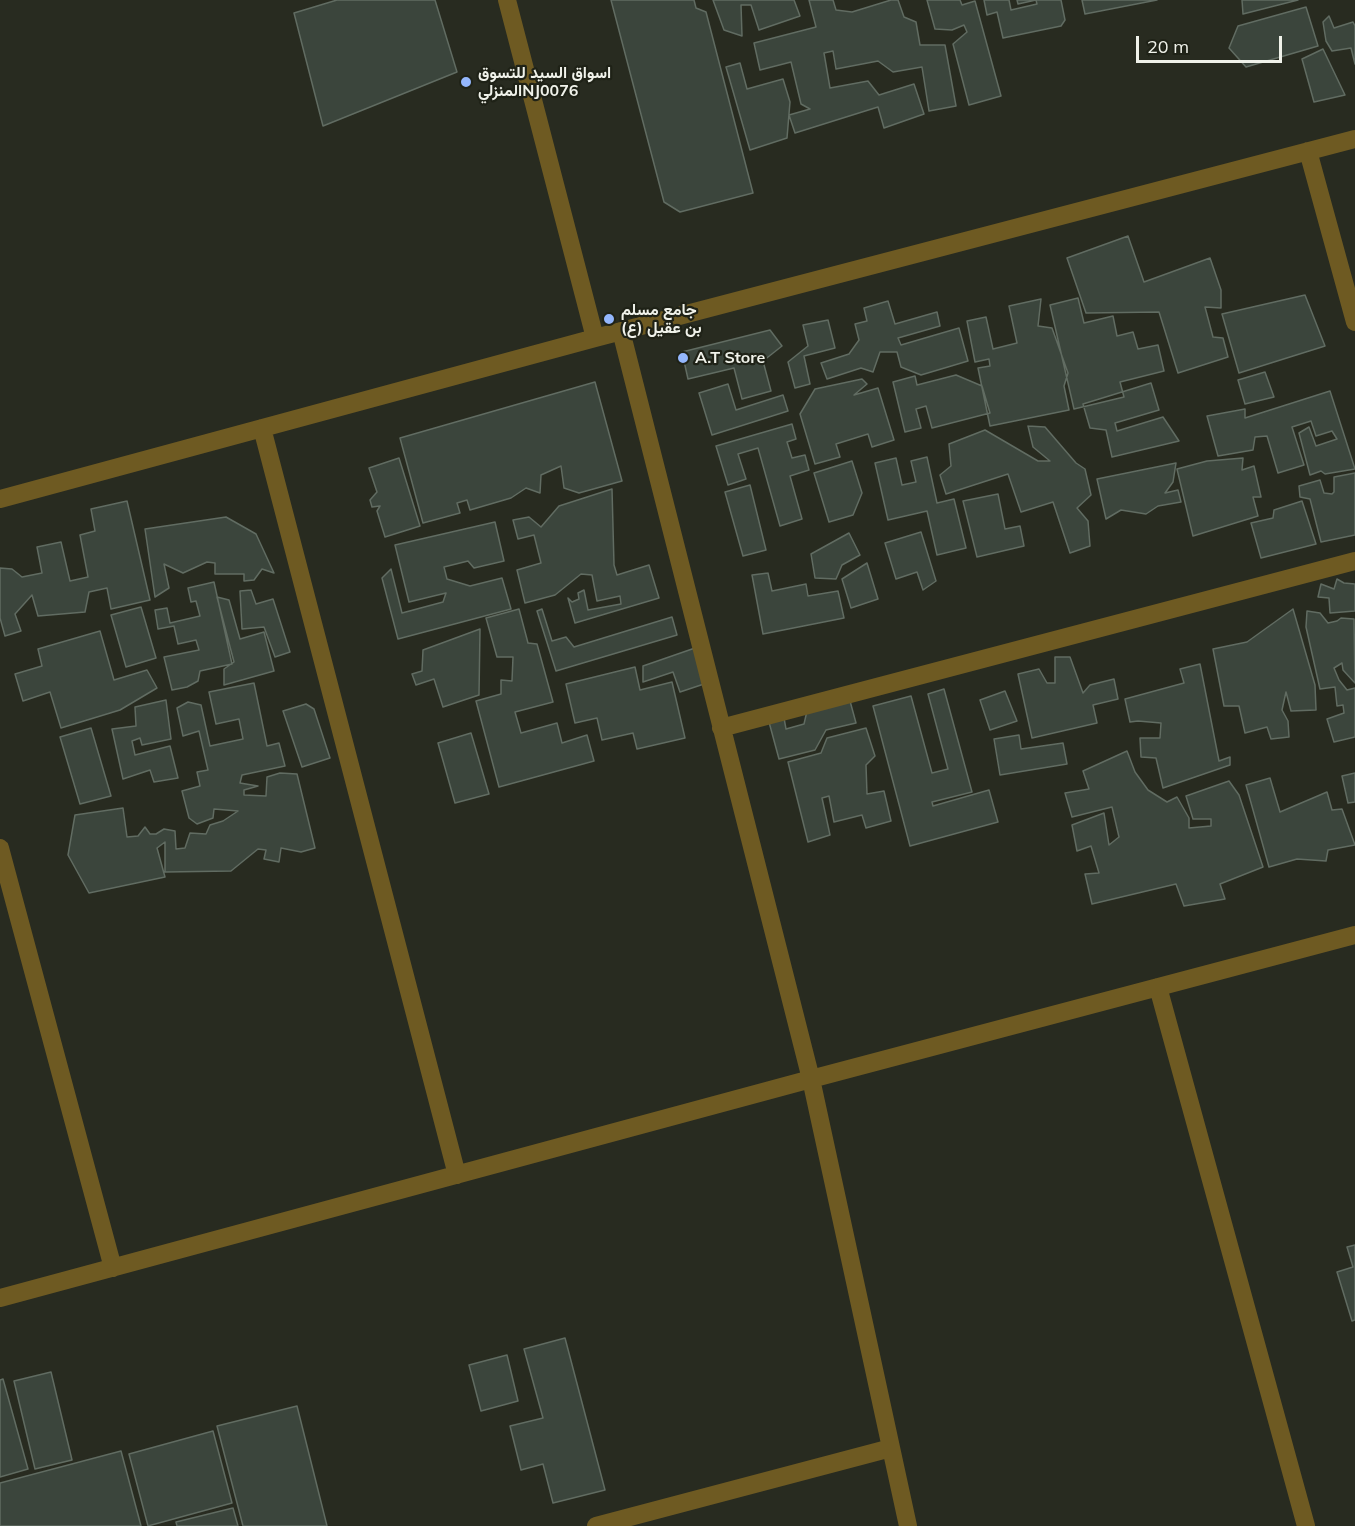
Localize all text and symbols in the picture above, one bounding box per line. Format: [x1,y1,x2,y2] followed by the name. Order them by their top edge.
[1139,24,1284,62] scale bar
[1147,35,1189,58] text: 20 m
[478,63,611,101] place label: اسواق السيد للتسوق المنزليNJ0076
[459,75,473,89] marker: اسواق السيد للتسوق المنزليNJ0076
[621,300,702,338] place label: جامع مسلم بن عقيل (ع)
[602,312,616,326] marker: جامع مسلم بن عقيل (ع)
[695,348,765,368] place label: A.T Store
[676,351,690,365] marker: A.T Store

